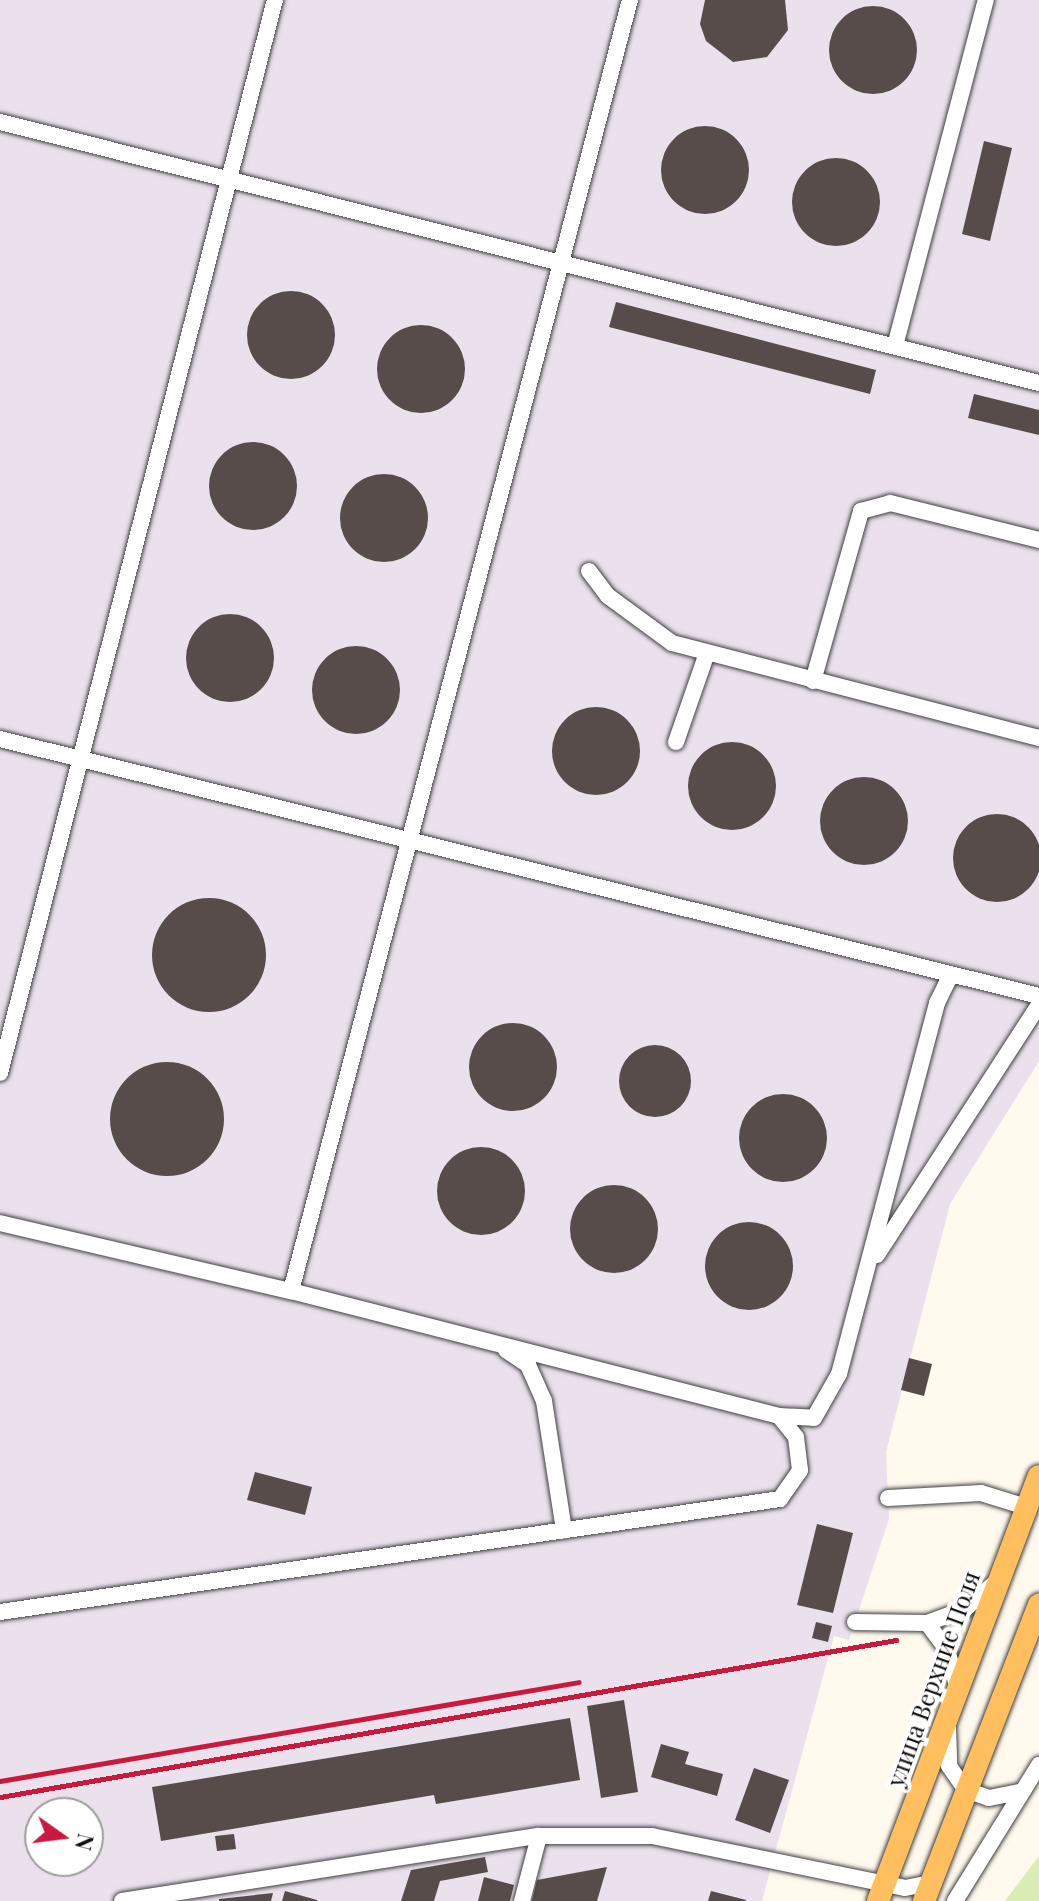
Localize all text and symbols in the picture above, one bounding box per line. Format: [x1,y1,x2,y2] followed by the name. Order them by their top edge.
[881,1567,985,1791] street label: улица Верхние Поля
[24,1797,104,1877] north arrow
[69,1831,102,1854] text: N

